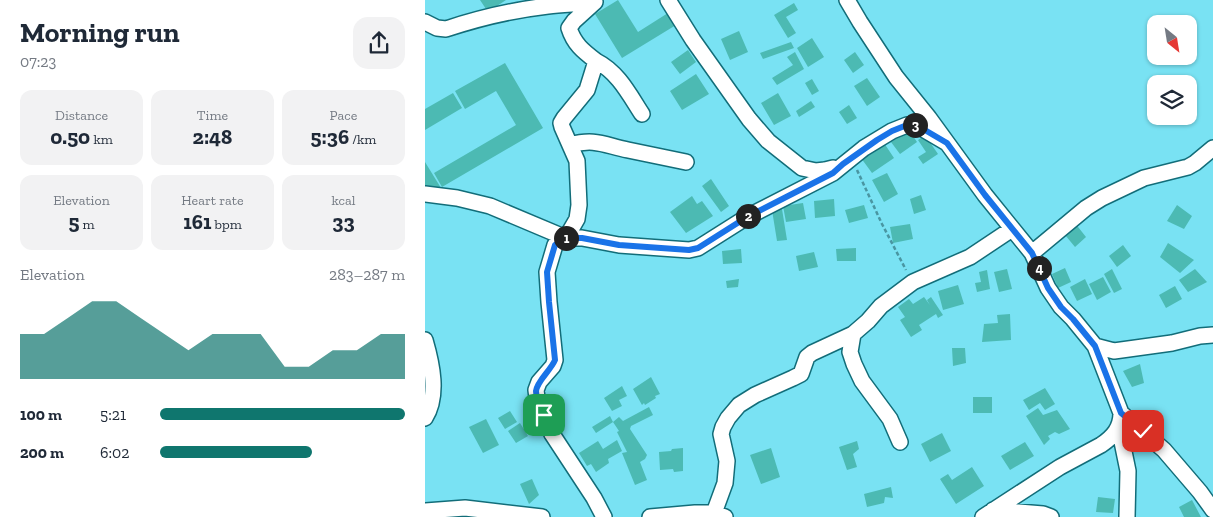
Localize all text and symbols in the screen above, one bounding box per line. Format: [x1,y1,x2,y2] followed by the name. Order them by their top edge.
[1147,15,1197,65] north arrow
[1147,15,1197,125] map controls
[20,16,180,49] text: Morning run
[353,17,405,69] button: share
[20,52,56,71] text: 07:23
[1147,75,1197,125] button: layers
[55,107,108,124] text: Distance
[197,107,228,124] text: Time
[330,107,357,124] text: Pace
[903,112,927,138] pin: 3
[912,117,919,134] text: 3
[50,124,90,149] text: 0.50
[193,124,232,149] text: 2:48
[311,124,349,149] text: 5:36
[90,131,113,148] text: km
[349,131,376,148] text: /km
[53,192,110,209] text: Elevation
[181,192,244,209] text: Heart rate
[332,192,356,209] text: kcal
[735,204,761,228] pin: 2
[745,208,752,225] text: 2
[68,209,79,234] text: 5
[183,209,211,234] text: 161
[332,209,355,234] text: 33
[79,216,95,233] text: m
[211,216,242,233] text: bpm
[553,226,579,250] pin: 1
[564,230,569,247] text: 1
[1027,256,1051,280] pin: 4
[1036,260,1043,277] text: 4
[20,265,85,284] text: Elevation
[329,265,405,284] text: 283–287 m
[523,394,565,436] pin
[530,401,558,429] icon: arrive
[20,405,62,424] text: 100 m
[100,405,126,424] text: 5:21
[1122,410,1164,452] pin
[1129,417,1157,445] icon: check
[20,443,64,462] text: 200 m
[100,443,130,462] text: 6:02

